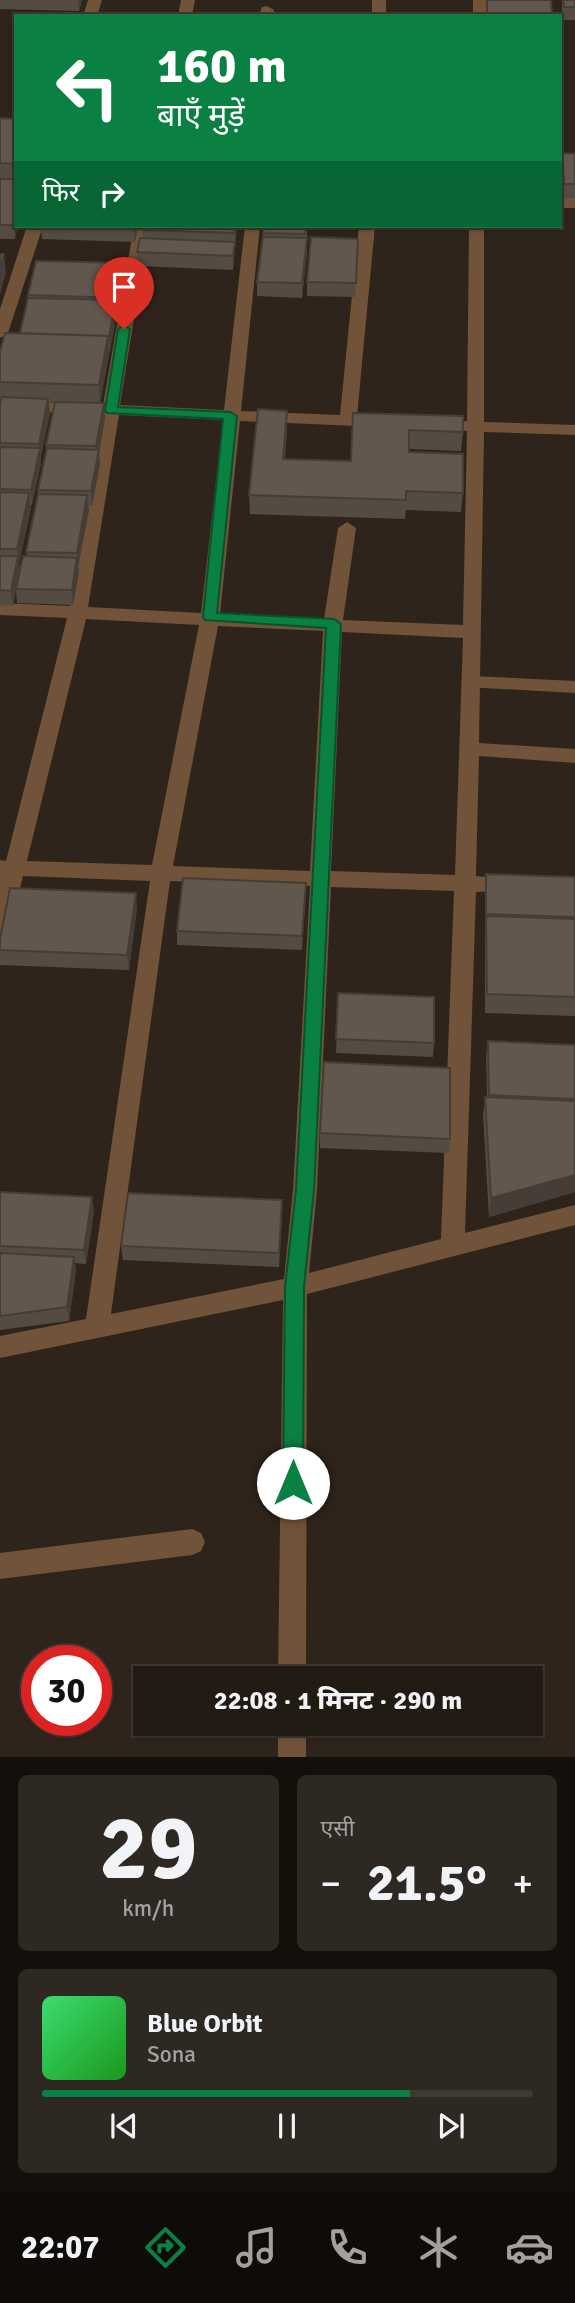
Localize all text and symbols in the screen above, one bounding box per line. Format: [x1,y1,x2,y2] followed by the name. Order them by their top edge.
[157,36,287,96] text: 160 m
[42,42,133,133] icon: left
[157,96,245,135] text: बाएँ मुड़ें
[93,175,131,213] icon: right
[42,177,79,209] text: फिर
[94,257,154,329] pin
[105,268,143,306] icon: arrive
[256,1446,330,1520] position arrow
[21,1645,112,1736] speed limit sign: 30
[214,1685,462,1717] text: 22:08 · 1 मिनट · 290 m
[99,1792,197,1905] text: 29
[321,1814,355,1843] text: एसी
[367,1851,487,1915] text: 21.5°
[321,1860,341,1907] text: −
[512,1860,533,1907] text: +
[122,1894,174,1923] text: km/h
[147,2008,263,2040] text: Blue Orbit
[147,2040,196,2069] text: Sona
[105,2107,143,2145] icon: previous
[268,2107,306,2145] icon: pause
[432,2107,470,2145] icon: next
[141,2223,190,2272] icon: directions
[232,2223,281,2272] icon: music
[323,2223,372,2272] icon: phone
[414,2223,463,2272] icon: climate
[505,2223,554,2272] icon: car
[21,2228,100,2267] text: 22:07

